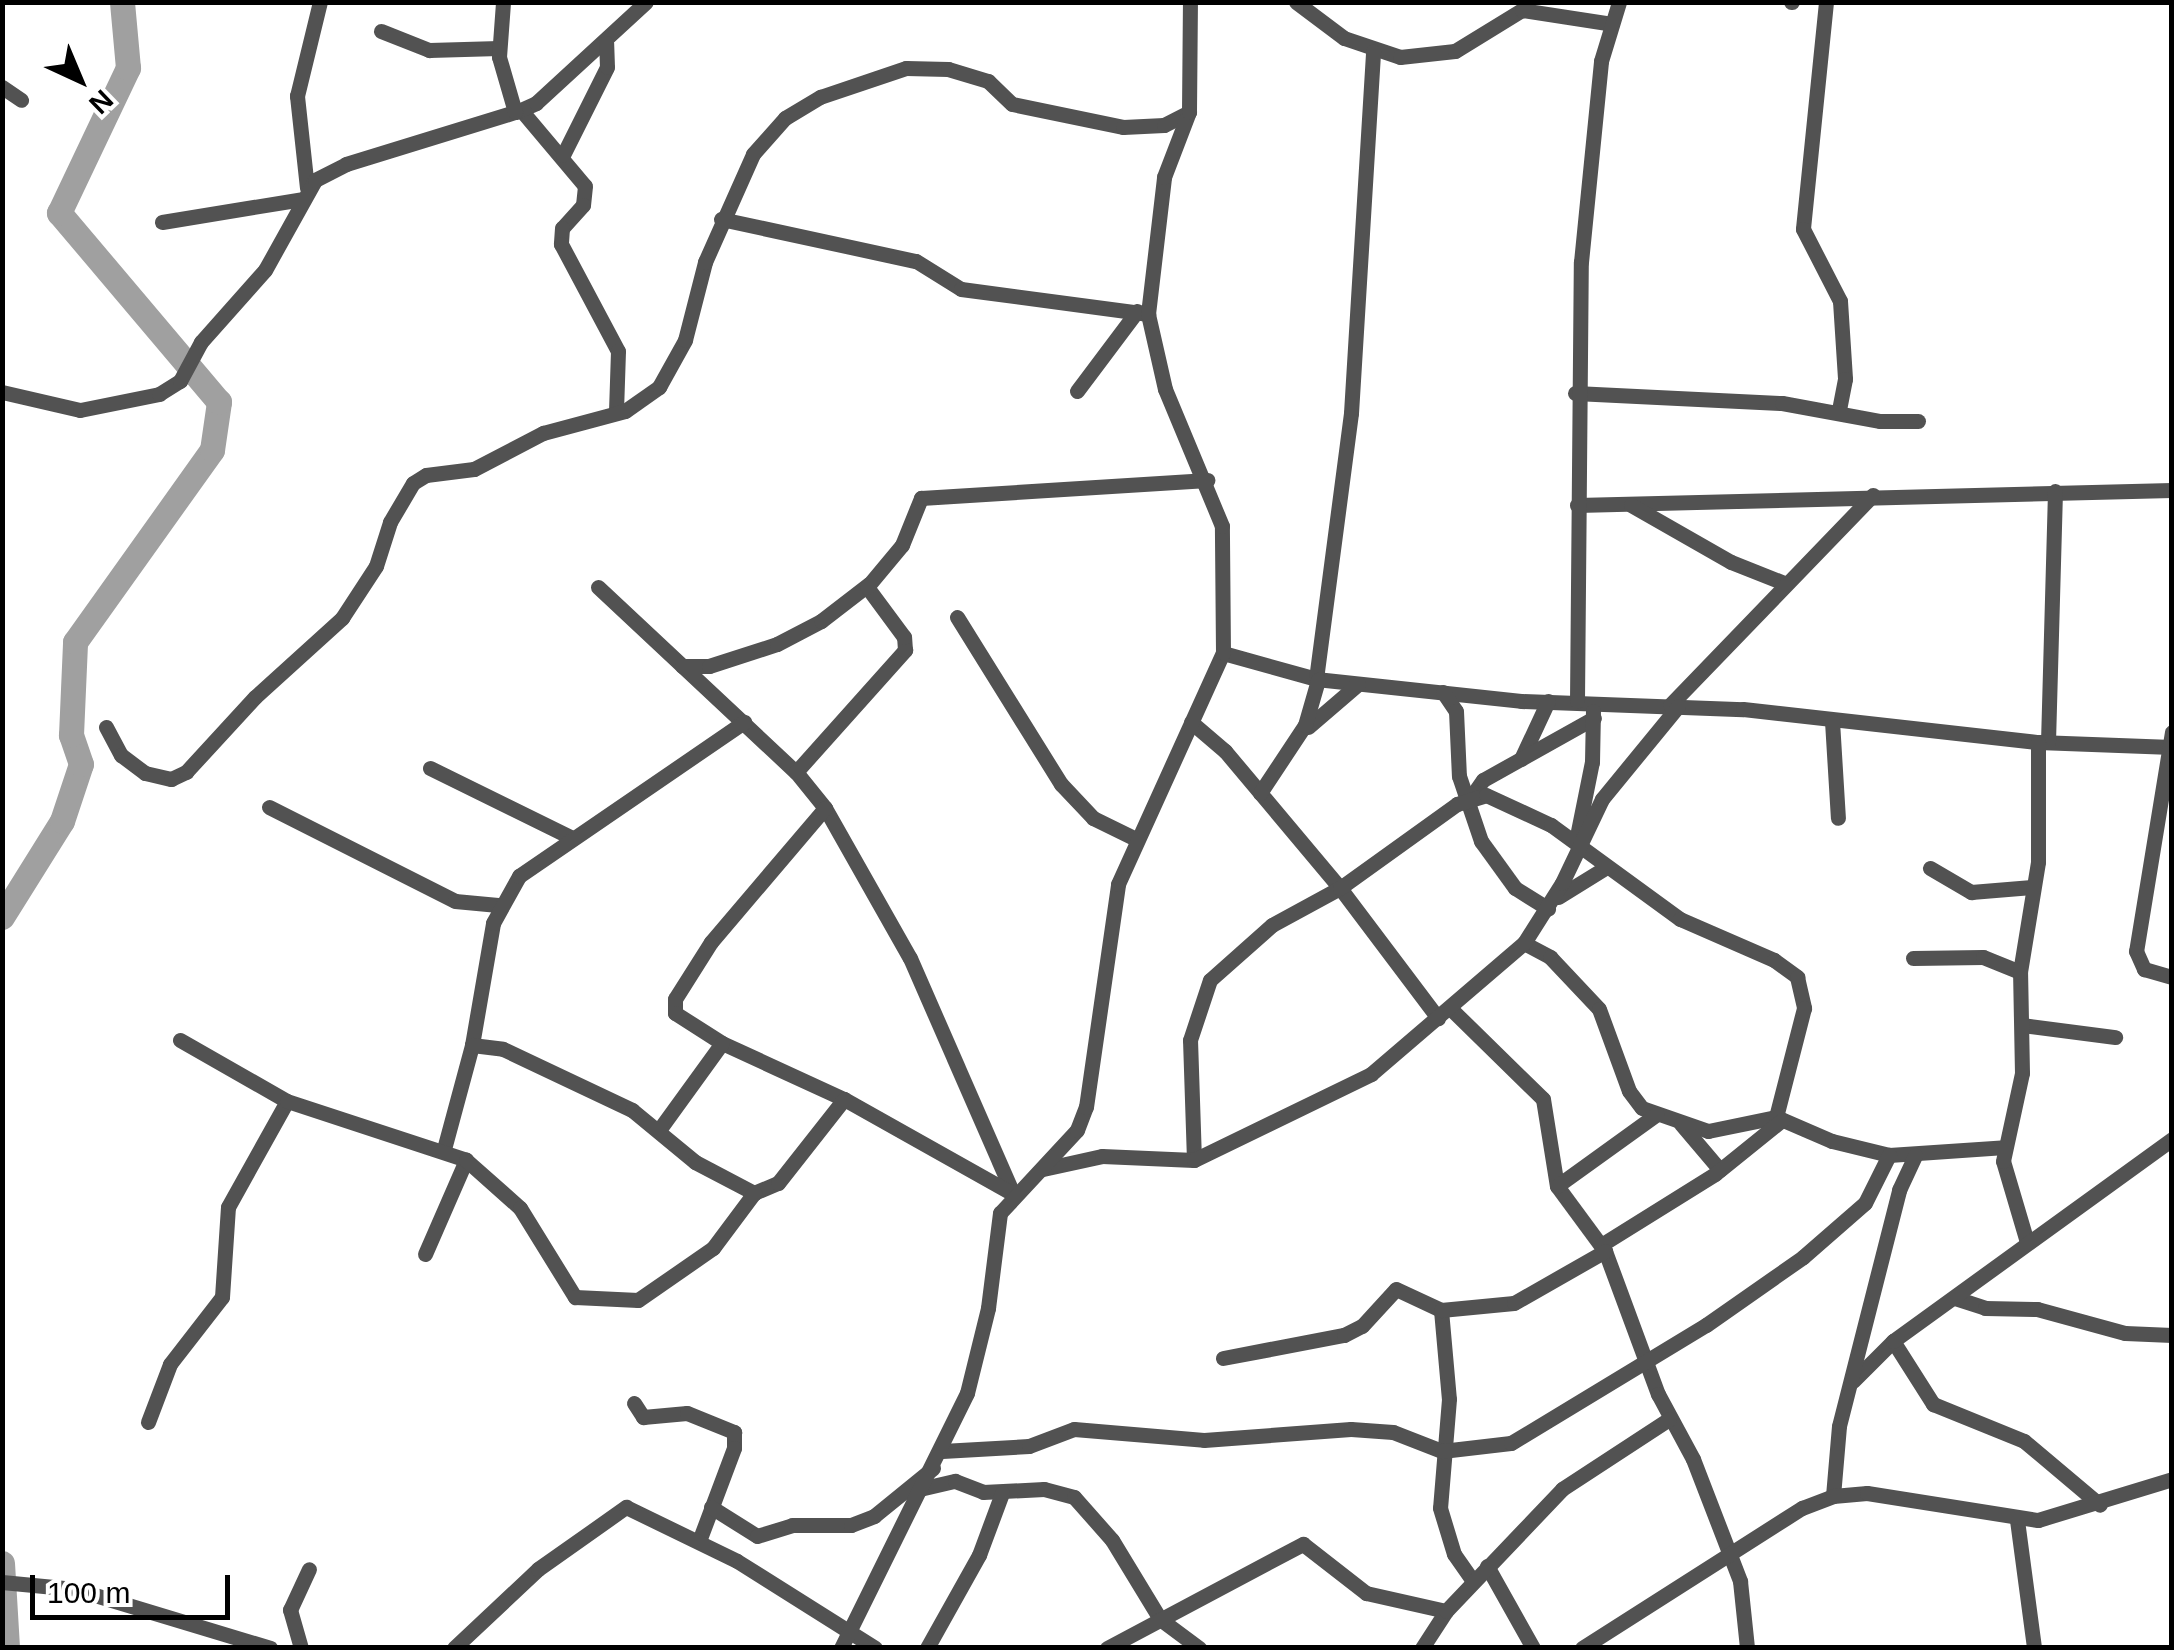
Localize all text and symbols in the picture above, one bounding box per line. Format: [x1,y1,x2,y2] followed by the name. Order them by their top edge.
[30,30,130,130] north arrow
[83,84,119,120] text: N
[35,1555,235,1617] scale bar
[47,1576,130,1609] text: 100 m

